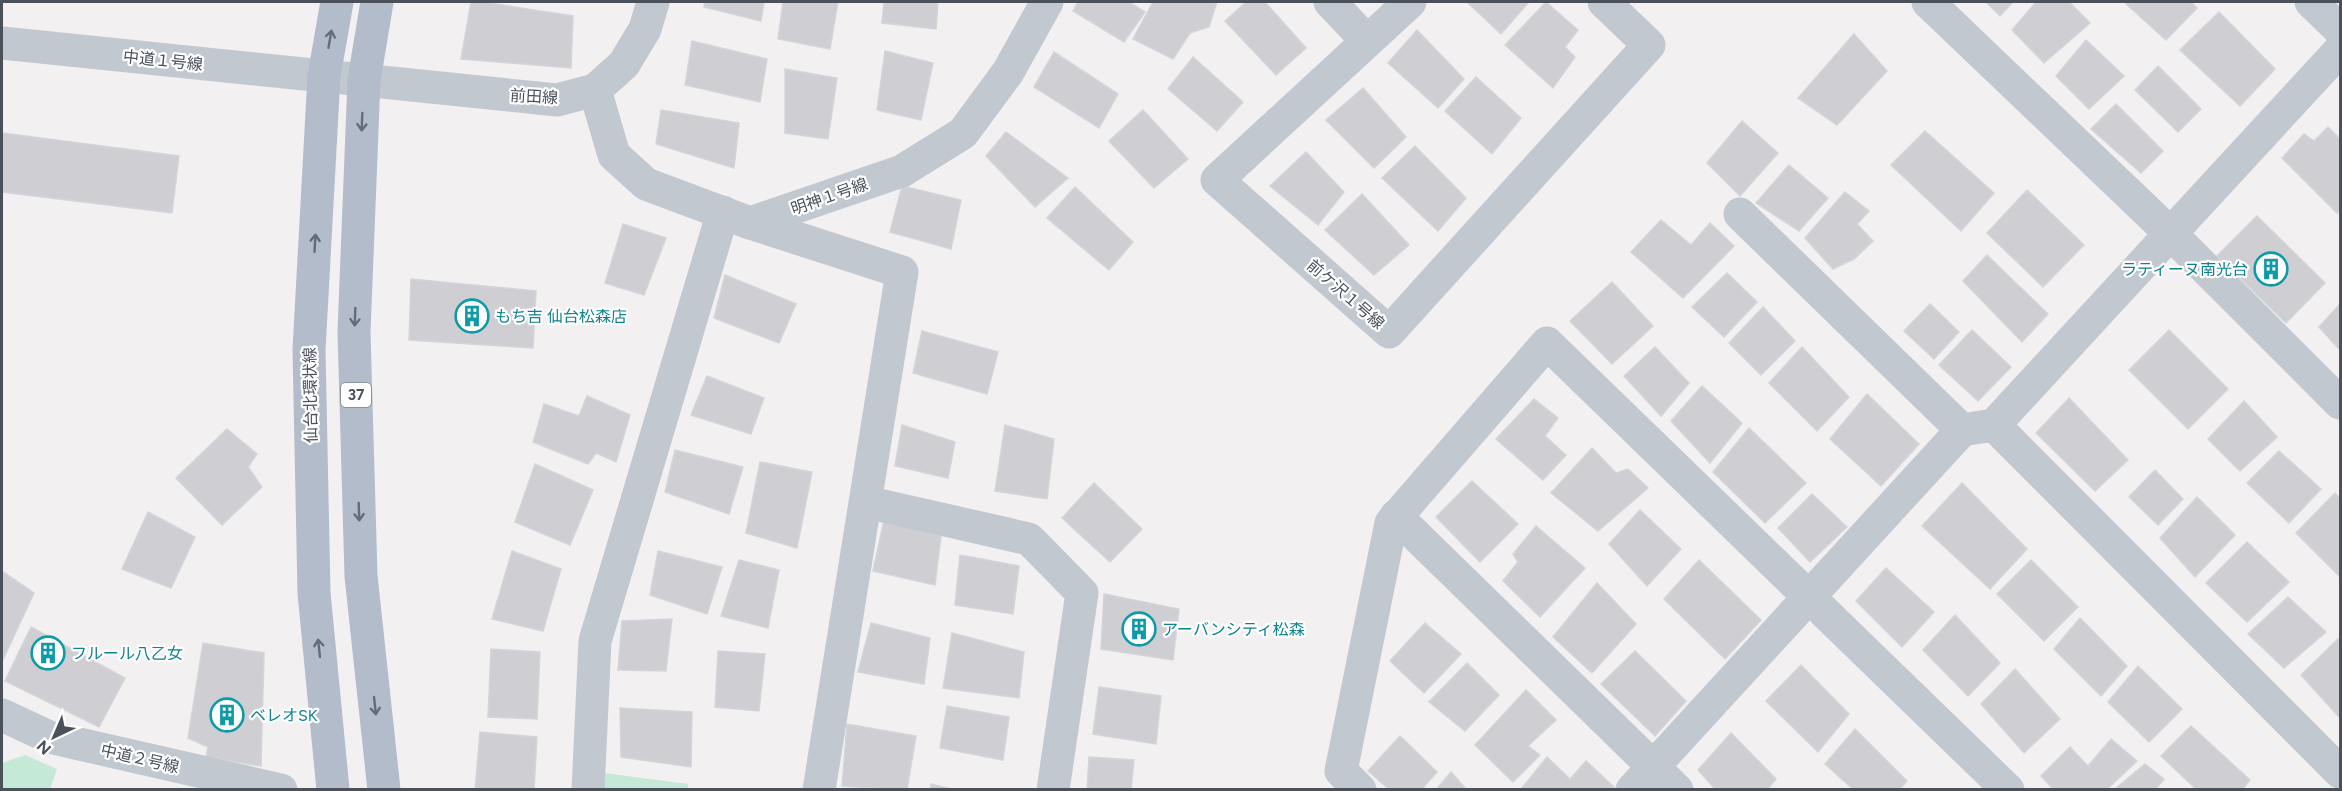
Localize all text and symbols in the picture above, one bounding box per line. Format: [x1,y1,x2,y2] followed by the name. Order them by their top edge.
[325,29,336,49] one-way arrow
[122,47,204,74] street label: 中道１号線
[510,86,558,107] street label: 前田線
[356,111,368,131] one-way arrow
[788,174,870,218] street label: 明神１号線
[310,234,321,254] one-way arrow
[2253,251,2289,287] building icon: ラティーヌ南光台
[1303,256,1388,333] street label: 前ケ沢１号線
[2121,260,2248,279] place label: ラティーヌ南光台
[454,298,490,334] building icon: もち吉 仙台松森店
[349,306,360,326] one-way arrow
[495,307,627,326] place label: もち吉 仙台松森店
[300,347,321,443] street label: 仙台北環状線
[341,383,371,407] road number: 37
[354,501,365,521] one-way arrow
[1121,611,1157,647] building icon: アーバンシティ松森
[1162,620,1305,639] place label: アーバンシティ松森
[30,635,66,671] building icon: フルール八乙女
[313,638,324,658] one-way arrow
[71,644,183,663] place label: フルール八乙女
[370,696,381,715] one-way arrow
[209,697,245,733] building icon: ベレオSK
[250,706,318,725] place label: ベレオSK
[24,707,84,767] north arrow
[33,736,55,759] text: N
[99,740,181,777] street label: 中道２号線

